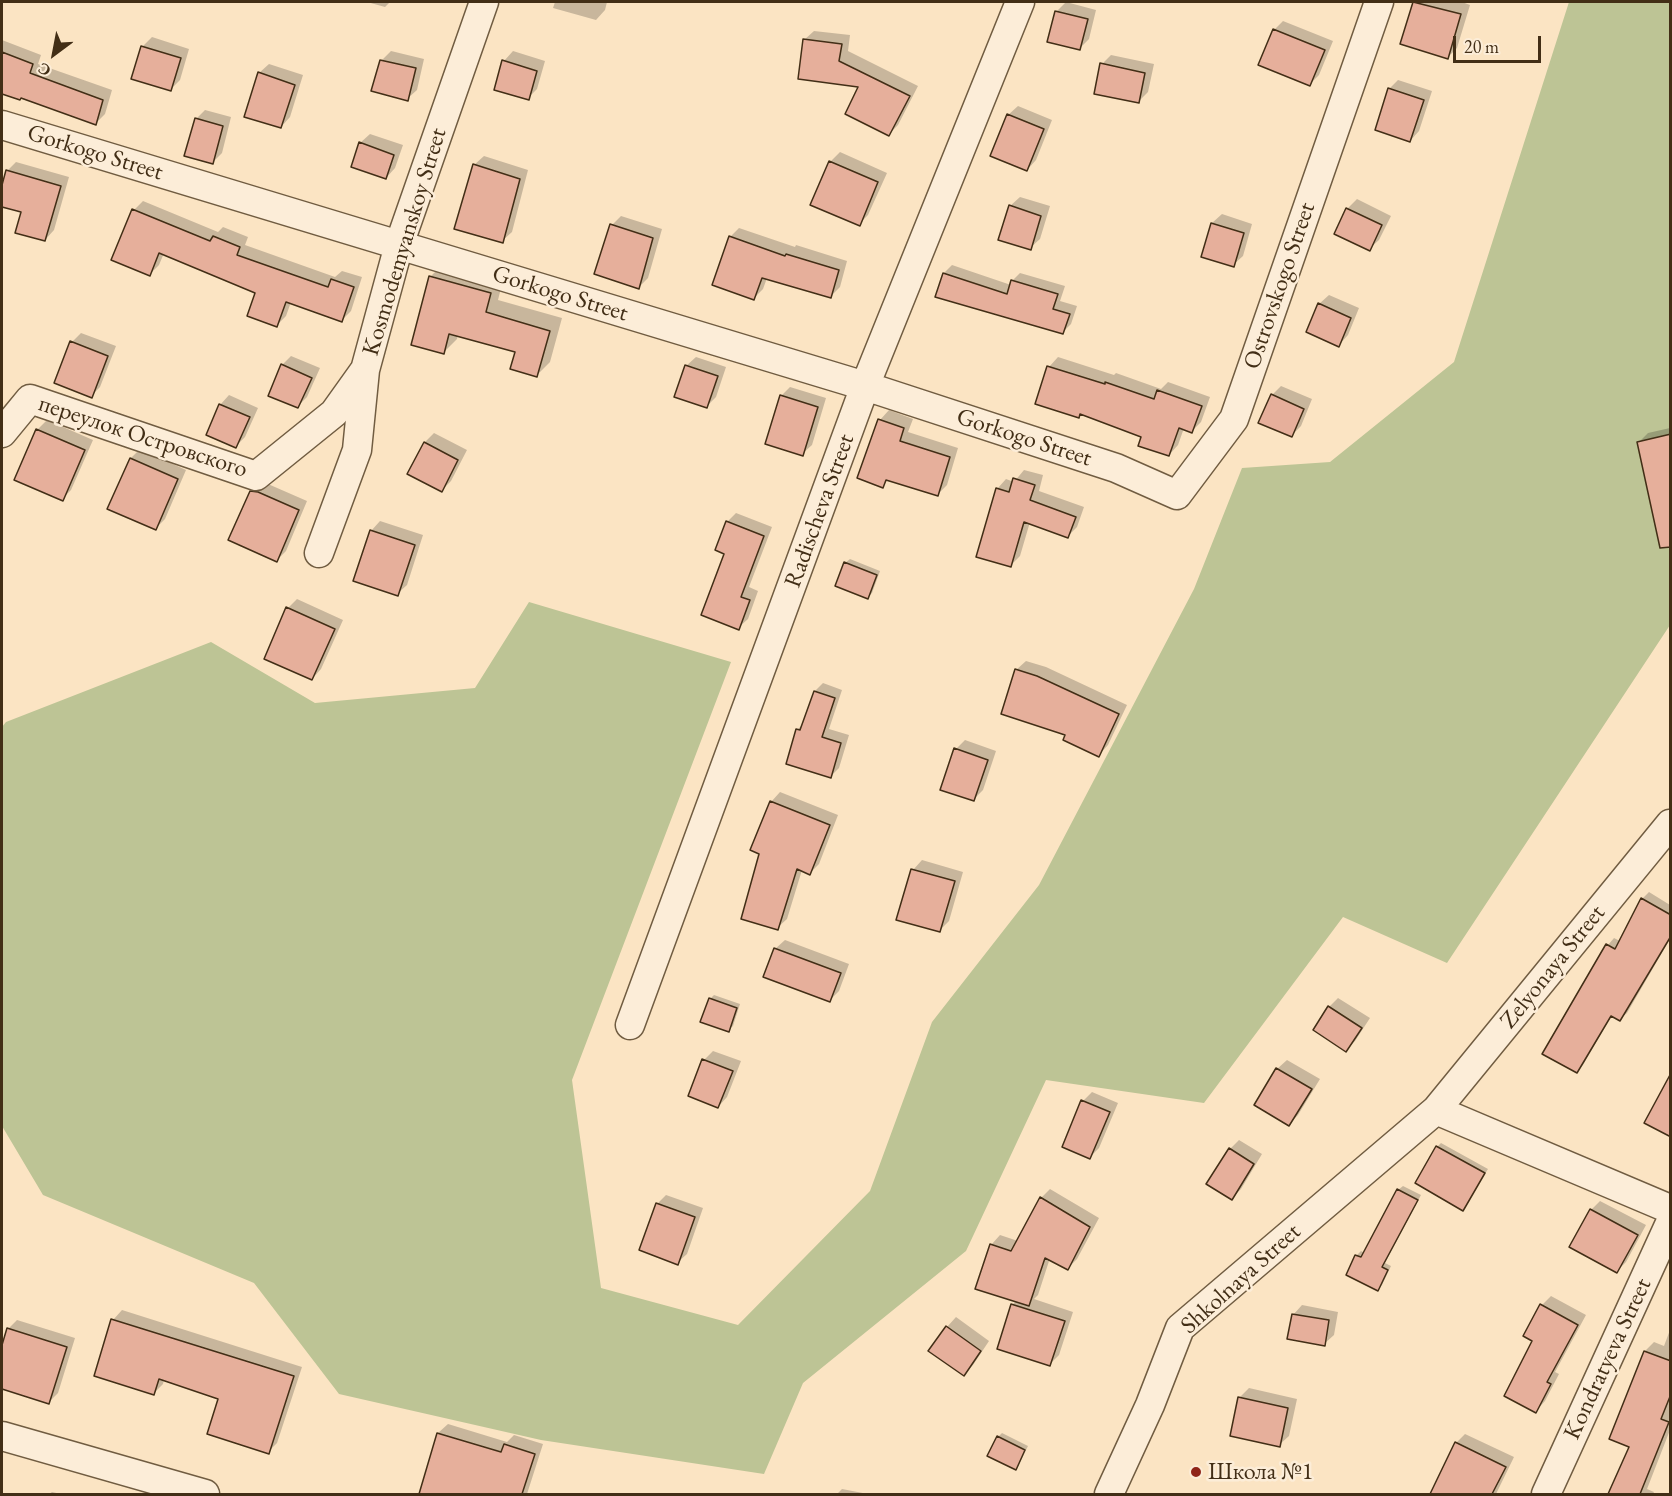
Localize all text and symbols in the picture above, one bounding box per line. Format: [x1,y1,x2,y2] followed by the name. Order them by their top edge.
[24,24,84,84] north arrow
[1456,24,1544,62] scale bar
[1464,35,1499,58] text: 20 m
[34,58,55,82] text: С
[24,119,166,187] street label: Gorkogo Street
[357,125,453,359] street label: Kosmodemyanskoy Street
[1238,199,1322,373] street label: Ostrovskogo Street
[489,260,631,328] street label: Gorkogo Street
[35,390,251,484] street label: переулок Островского
[953,403,1095,473] street label: Gorkogo Street
[779,430,861,592] street label: Radischeva Street
[1494,899,1612,1035] street label: Zelyonaya Street
[1175,1218,1307,1340] street label: Shkolnaya Street
[1558,1274,1658,1444] street label: Kondratyeva Street
[1208,1458,1313,1486] place label: Школа №1
[1189,1465,1203,1479] marker: Школа №1

